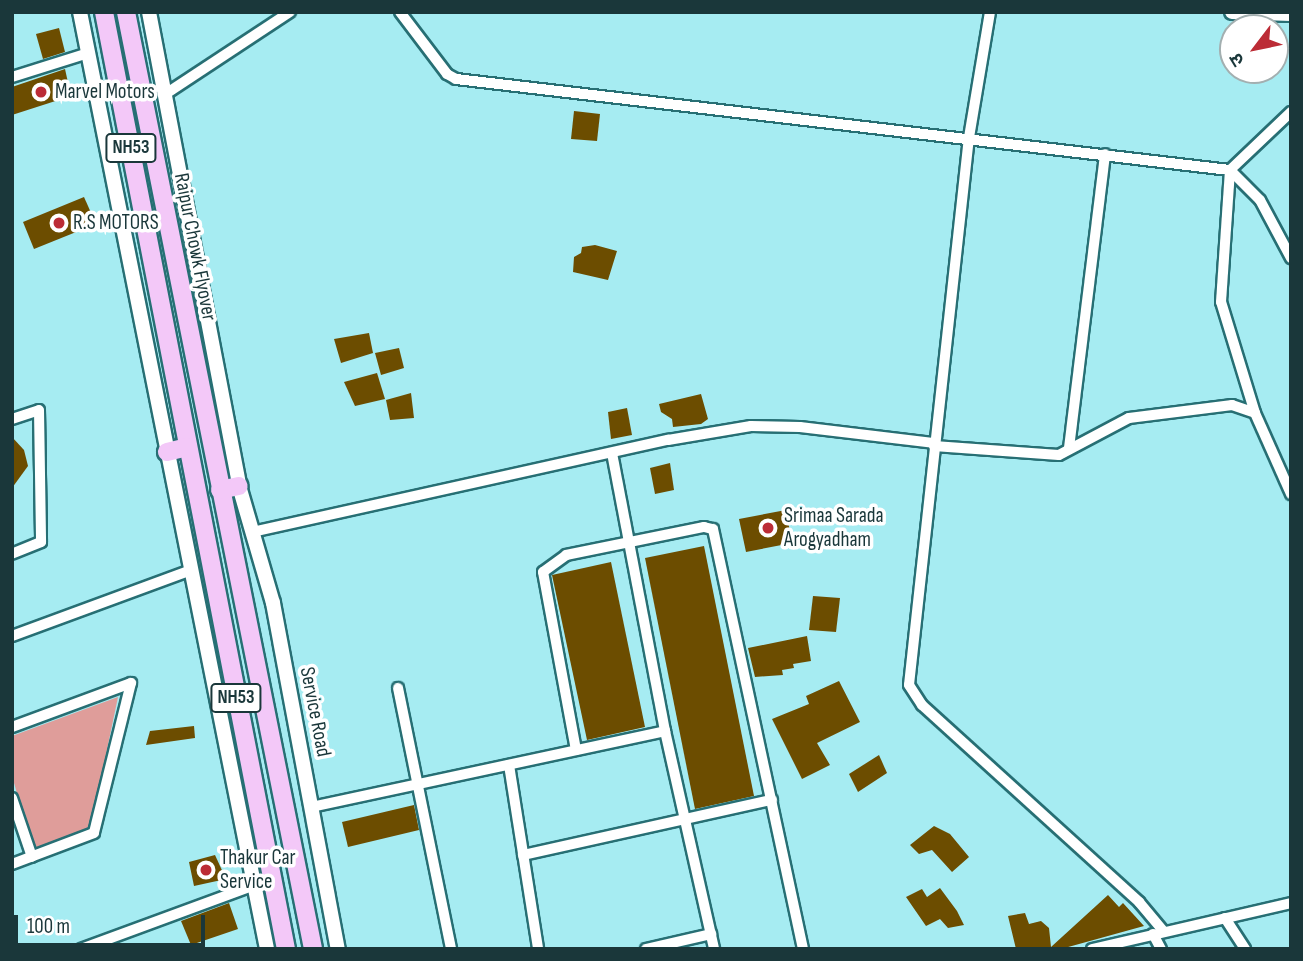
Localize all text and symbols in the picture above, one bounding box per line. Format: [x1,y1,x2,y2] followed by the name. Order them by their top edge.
[1219,14,1289,84] north arrow
[1225,49,1250,70] text: उ
[55,79,155,105] place label: Marvel Motors
[33,84,49,100] marker: Marvel Motors
[105,132,157,164] road number: NH53
[168,171,222,323] street label: Raipur Chowk Flyover
[73,210,159,236] place label: R.S MOTORS
[51,215,67,231] marker: R.S MOTORS
[784,503,884,553] place label: Srimaa Sarada Arogyadham
[758,518,778,538] marker: Srimaa Sarada Arogyadham
[294,665,336,759] street label: Service Road
[210,682,262,713] road number: NH53
[220,845,296,895] place label: Thakur Car Service
[198,862,214,878] marker: Thakur Car Service
[18,902,208,946] scale bar
[27,914,70,939] text: 100 m

